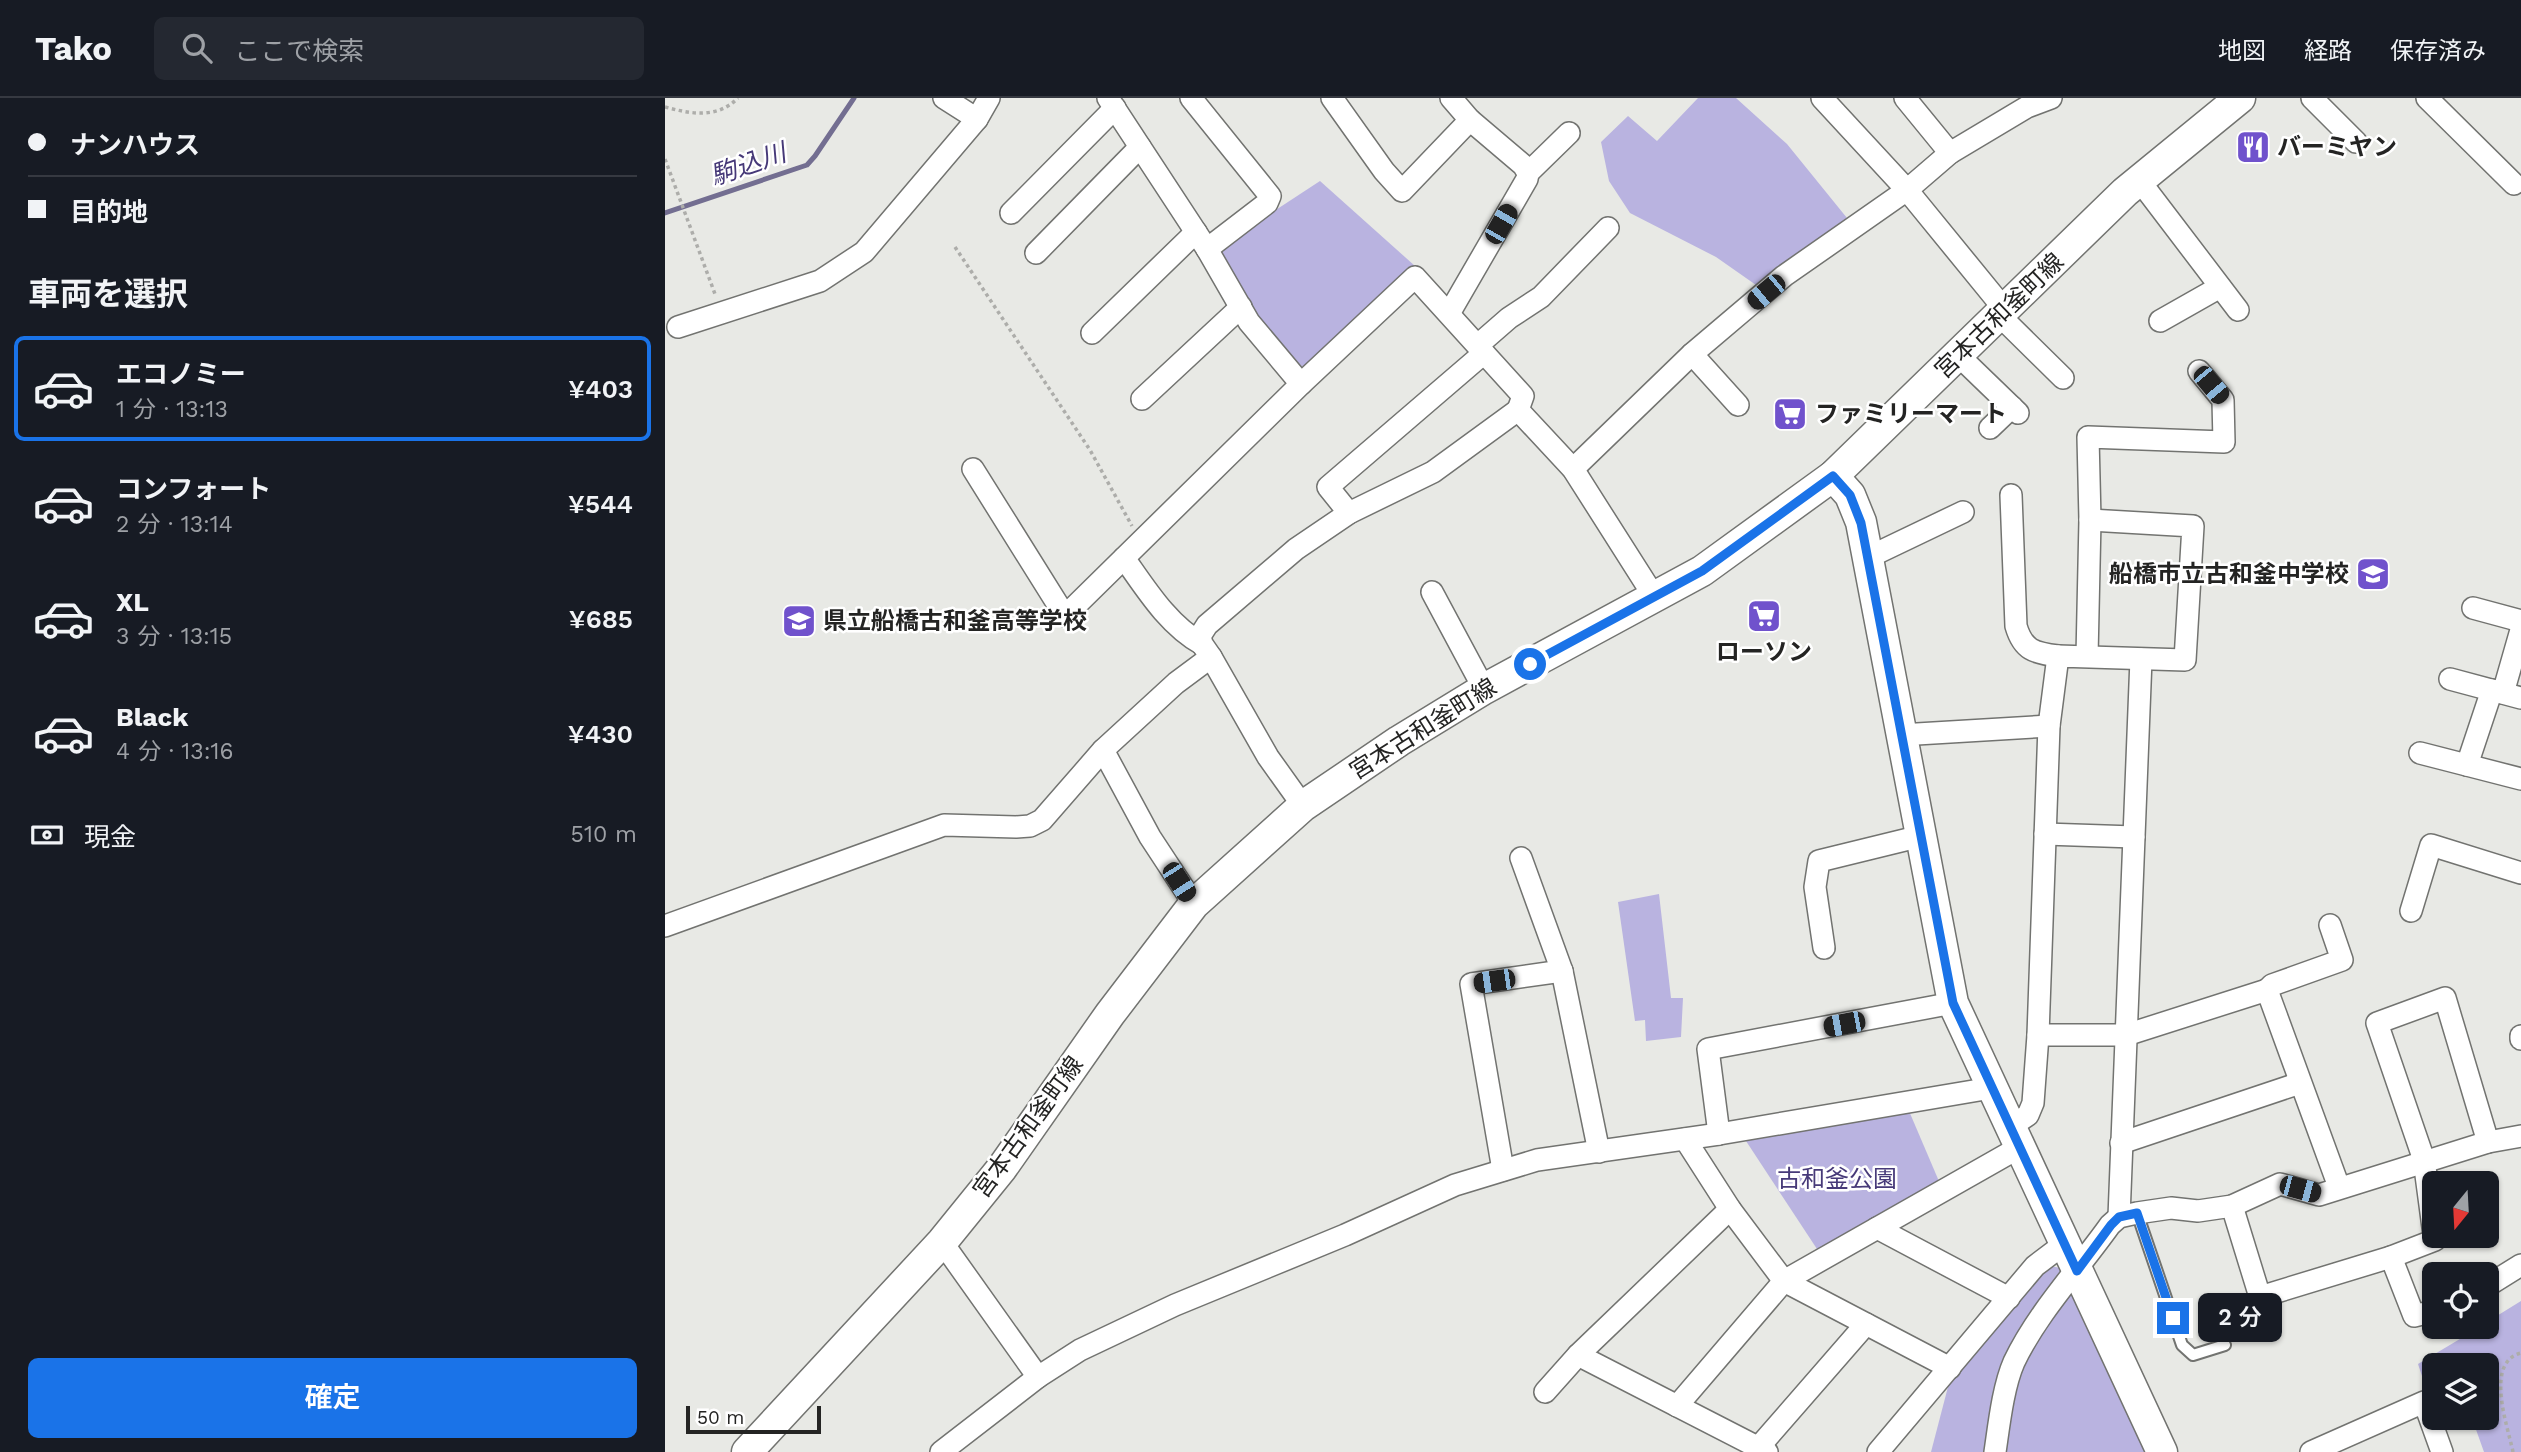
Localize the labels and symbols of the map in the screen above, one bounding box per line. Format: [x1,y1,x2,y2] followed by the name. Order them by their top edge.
[2234,128,2272,166] restaurant icon: バーミヤン
[2277,133,2397,161] place label: バーミヤン
[706,136,793,191] water label: 駒込川
[1482,201,1521,247] car
[1929,248,2069,384] street label: 宮本古和釜町線
[1744,270,1789,314] car
[2190,362,2233,408] car
[1771,395,1809,433] supermarket icon: ファミリーマート
[1815,400,2007,428] place label: ファミリーマート
[2354,555,2392,593] school or university icon: 船橋市立古和釜中学校
[2109,560,2349,588] place label: 船橋市立古和釜中学校
[1745,597,1783,635] supermarket icon: ローソン
[780,602,818,640] school or university icon: 県立船橋古和釜高等学校
[823,607,1087,635] place label: 県立船橋古和釜高等学校
[1716,638,1812,666] place label: ローソン
[1514,648,1546,680] route start
[1344,673,1502,785] street label: 宮本古和釜町線
[1159,859,1200,905] car
[1472,968,1517,994] car
[1822,1010,1867,1038] car
[967,1051,1089,1203] street label: 宮本古和釜町線
[1777,1165,1897,1193] park label: 古和釜公園
[2422,1171,2499,1248] north arrow
[2277,1173,2324,1205] car
[2197,1294,2281,1342] callout: 2 分
[2157,1302,2189,1334] route end
[686,1403,821,1435] scale bar

